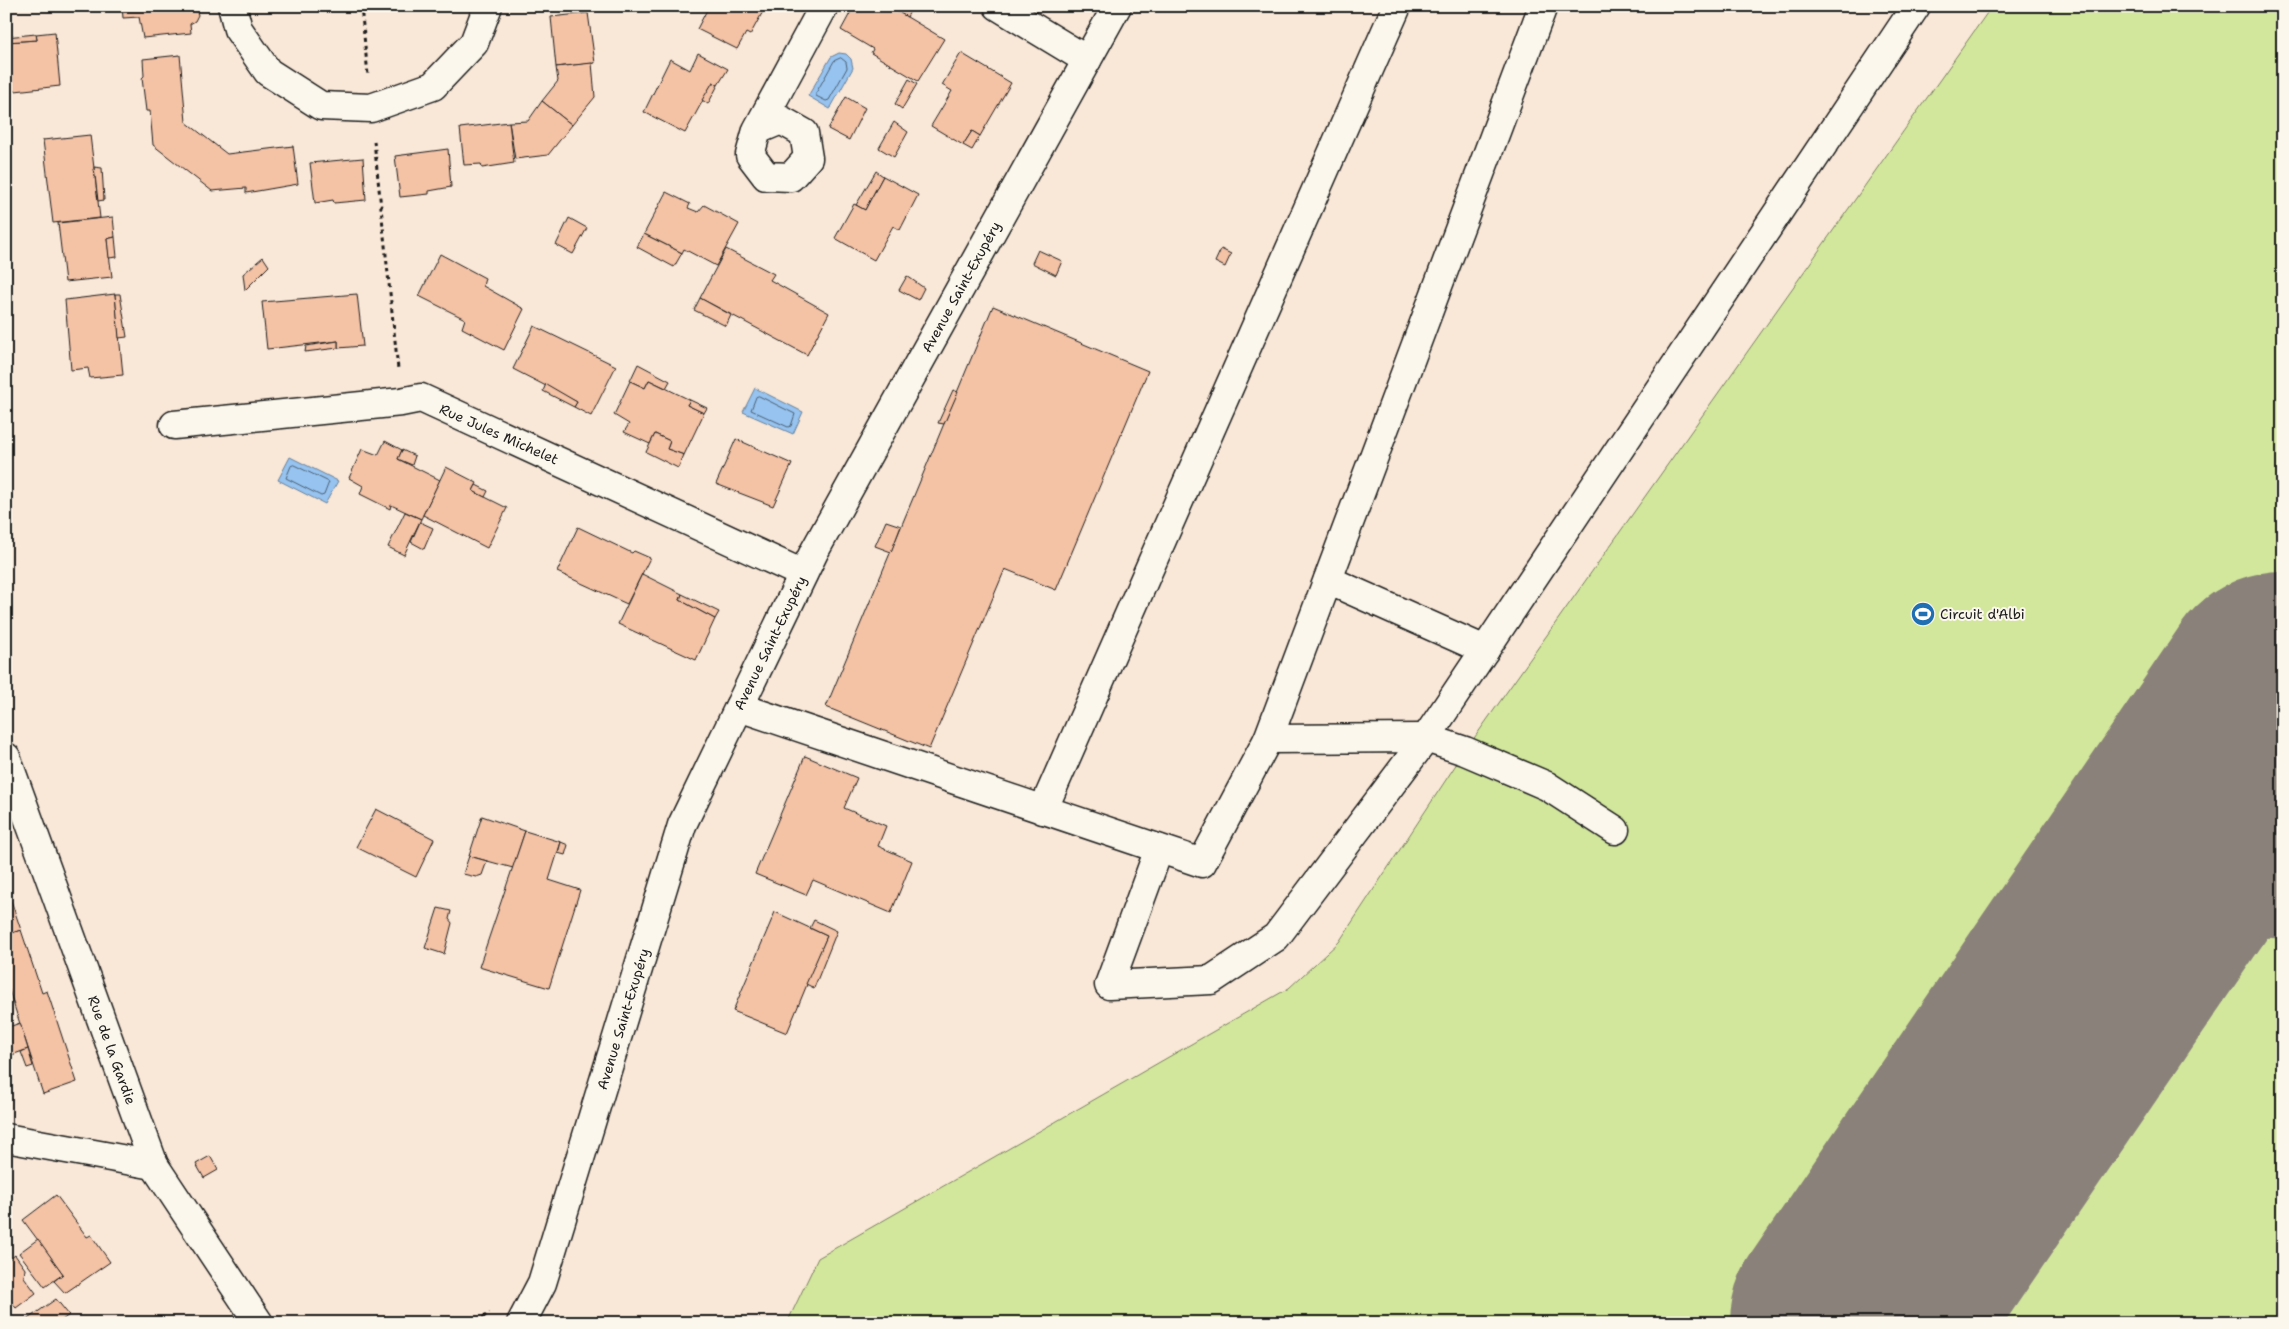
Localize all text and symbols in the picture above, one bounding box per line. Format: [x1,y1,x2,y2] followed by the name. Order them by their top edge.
[917,218,1005,356] street label: Avenue Saint-Exupéry
[437,400,561,468] street label: Rue Jules Michelet
[730,573,810,713] street label: Avenue Saint-Exupéry
[1910,601,1936,627] sports icon: Circuit d'Albi
[1940,605,2025,623] place label: Circuit d'Albi
[593,946,653,1092] street label: Avenue Saint-Exupéry
[84,993,140,1107] street label: Rue de la Gardie

